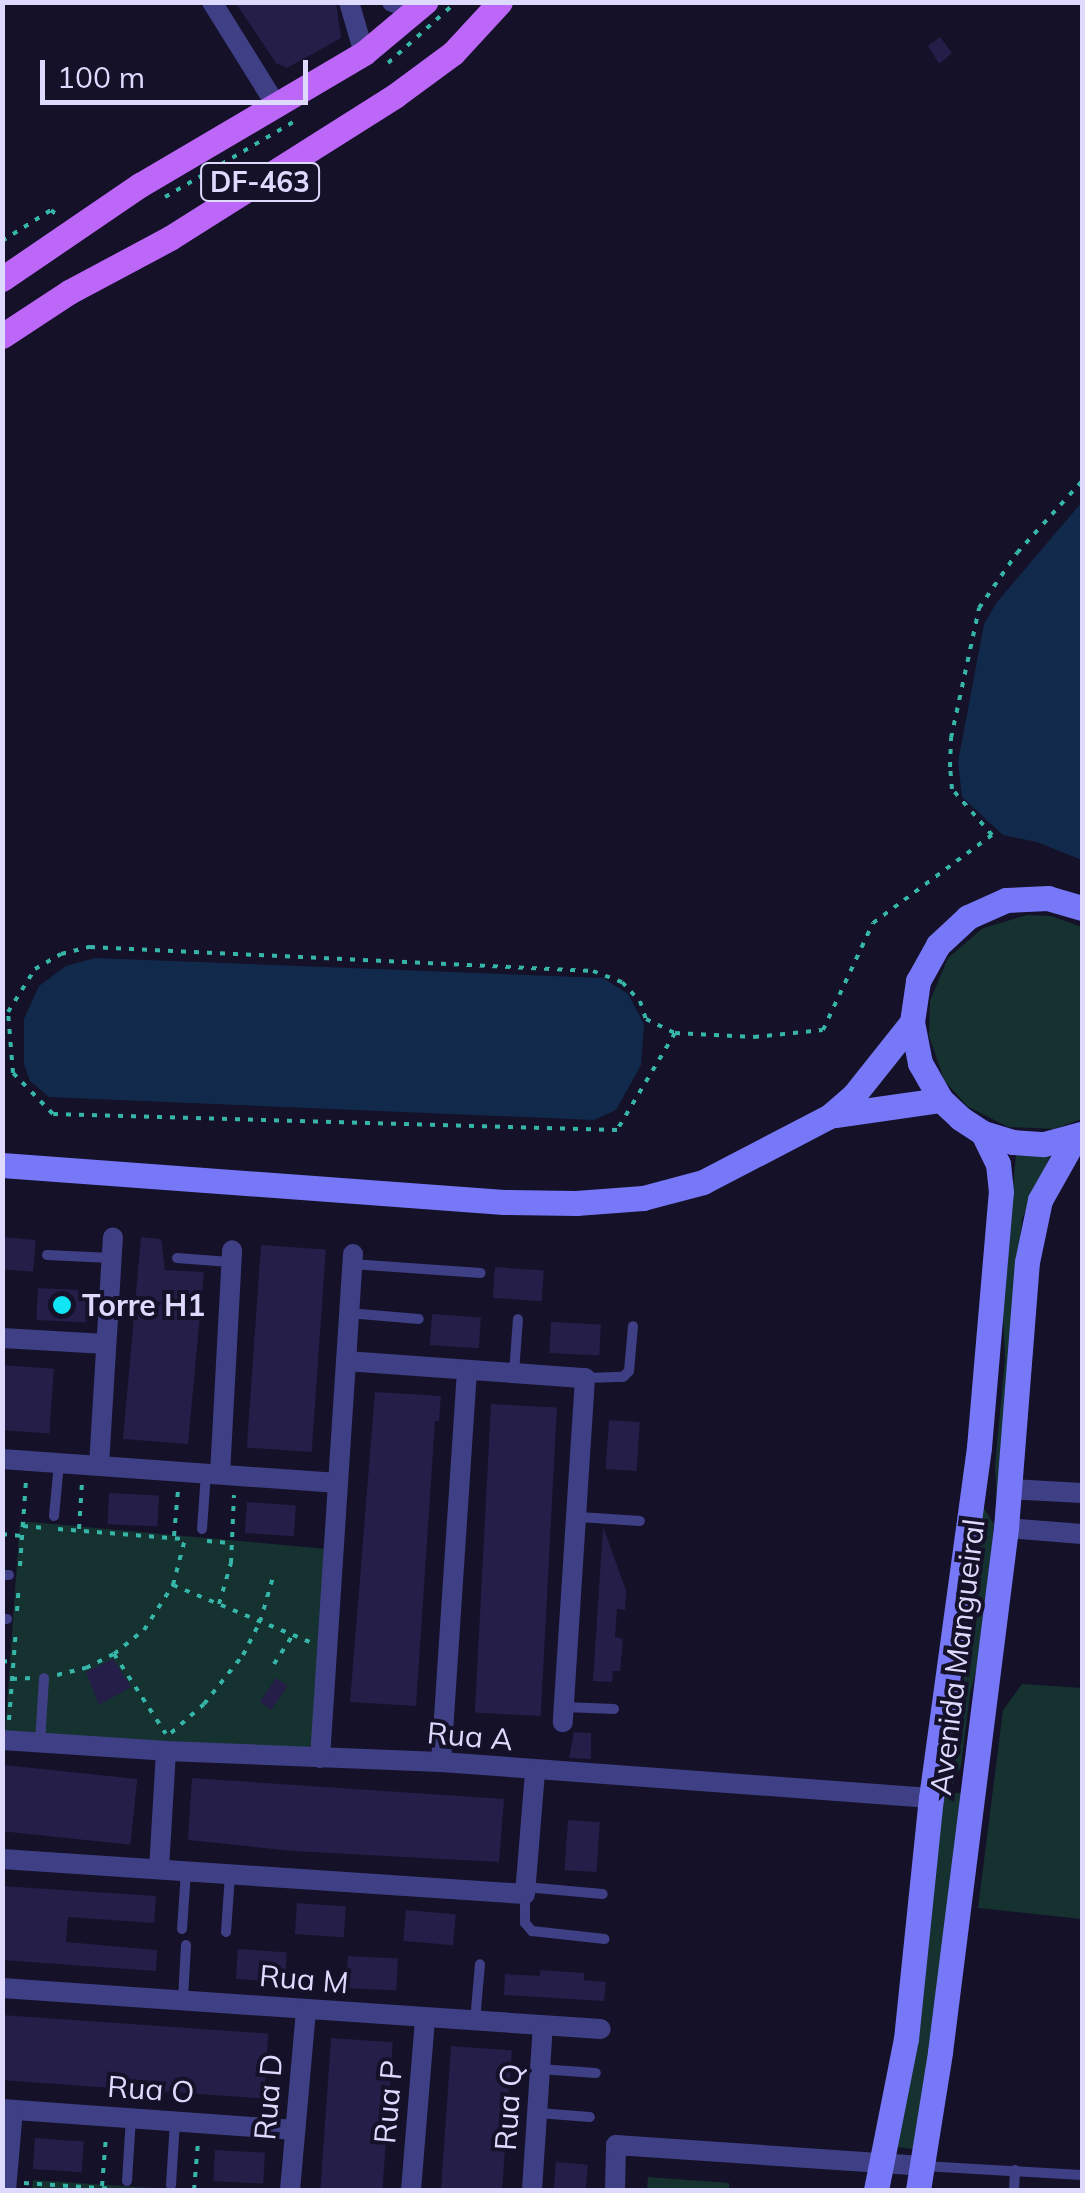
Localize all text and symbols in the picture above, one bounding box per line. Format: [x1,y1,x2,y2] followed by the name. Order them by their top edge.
[45,40,312,102] scale bar
[57,58,145,96] text: 100 m
[200,159,320,205] road number: DF-463
[82,1287,205,1323] place label: Torre H1
[51,1294,73,1316] marker: Torre H1
[922,1517,992,1797] street label: Avenida Mangueiral
[426,1714,514,1758] street label: Rua A
[258,1957,350,2001] street label: Rua M
[246,2052,290,2142] street label: Rua D
[366,2059,410,2145] street label: Rua P
[487,2062,529,2152] street label: Rua Q
[106,2068,196,2110] street label: Rua O

